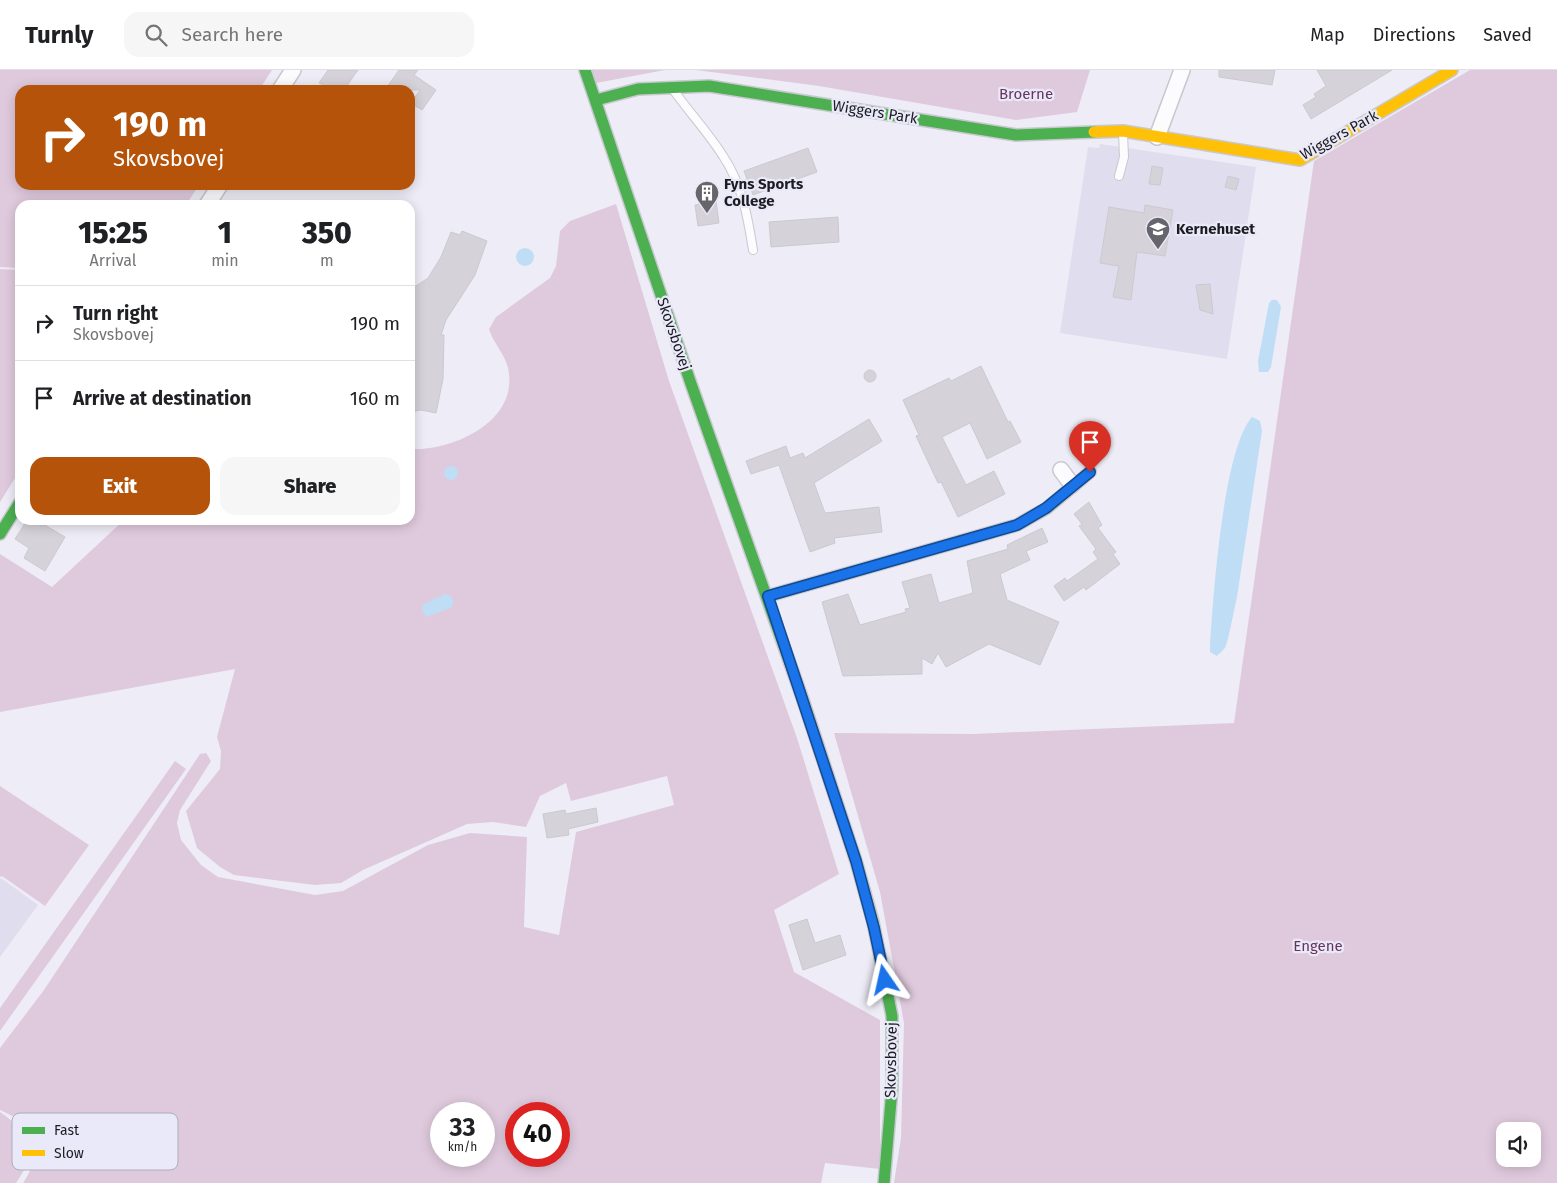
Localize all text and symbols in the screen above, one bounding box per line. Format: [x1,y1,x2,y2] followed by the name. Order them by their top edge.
[124,12,474,57] search box
[25,21,94,49] text: Turnly
[142,21,170,49] icon: search
[182,23,283,46] text: Search here
[1310,24,1345,46] text: Map
[1373,24,1455,46] text: Directions
[1483,24,1532,46] text: Saved
[999,85,1053,103] park label: Broerne
[831,96,919,128] street label: Wiggers Park
[113,103,207,145] text: 190 m
[30,105,95,170] icon: right
[1297,106,1381,164] street label: Wiggers Park
[113,145,224,172] text: Skovsbovej
[724,175,803,210] place label: Fyns Sports College
[694,180,720,214] building icon: Fyns Sports College
[78,215,148,251] text: 15:25
[218,215,232,251] text: 1
[302,215,352,251] text: 350
[1145,216,1171,250] school or university icon: Kernehuset
[1176,220,1255,238] place label: Kernehuset
[90,251,137,270] text: Arrival
[211,251,239,270] text: min
[320,251,334,270] text: m
[653,295,695,373] street label: Skovsbovej
[73,302,158,325] text: Turn right
[30,309,58,337] icon: right
[350,312,400,335] text: 190 m
[73,325,154,344] text: Skovsbovej
[30,384,58,412] icon: arrive
[73,387,252,410] text: Arrive at destination
[350,387,400,410] text: 160 m
[1069,421,1111,472] pin
[1076,428,1104,456] icon: arrive
[30,457,210,515] button: Exit
[220,457,400,515] button: Share
[1293,937,1343,955] park label: Engene
[858,953,910,1005] position arrow
[881,1022,901,1098] street label: Skovsbovej
[505,1102,570,1167] speed limit sign: 40
[12,1113,178,1170] legend
[449,1113,476,1143] text: 33
[54,1122,80,1139] text: Fast
[1496,1122,1541,1167] map controls
[1496,1122,1541,1167] button: sound
[448,1140,477,1154] text: km/h
[54,1145,84,1162] text: Slow

